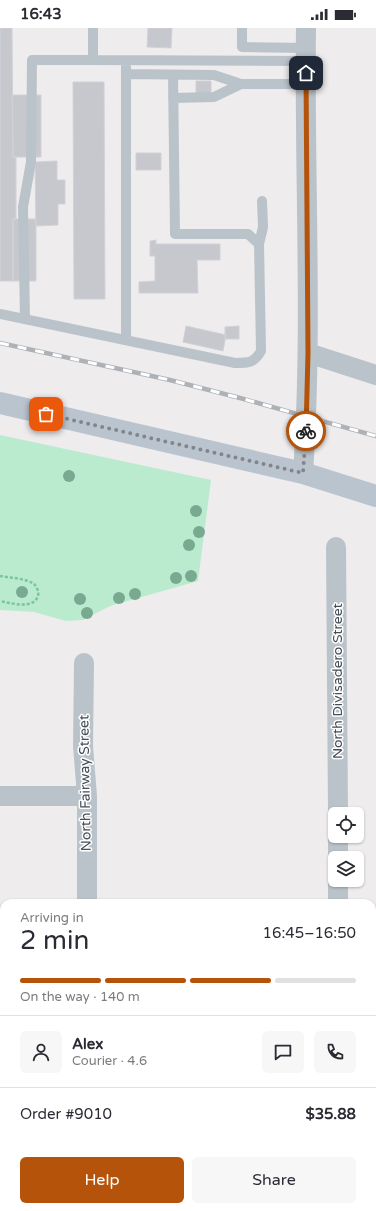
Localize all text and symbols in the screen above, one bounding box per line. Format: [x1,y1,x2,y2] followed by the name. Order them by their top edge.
[20,5,62,23] text: 16:43
[289,56,323,90] pin
[295,62,317,84] icon: home
[29,397,63,431] pin
[35,403,57,425] icon: bag
[286,411,326,451] courier
[295,420,317,442] icon: bike
[329,602,346,759] street label: North Divisadero Street
[75,714,95,851] street label: North Fairway Street
[328,807,364,887] map controls
[328,807,364,843] button: locate
[328,851,364,887] button: layers
[20,910,84,926] text: Arriving in
[263,924,356,942] text: 16:45–16:50
[20,925,89,956] text: 2 min
[20,989,140,1005] text: On the way · 140 m
[20,1031,62,1073] button: person
[262,1031,304,1073] button: chat
[314,1031,356,1073] button: phone
[72,1035,103,1053] text: Alex
[72,1053,147,1069] text: Courier · 4.6
[20,1105,112,1123] text: Order #9010
[305,1105,356,1123] text: $35.88
[20,1157,184,1203] button: Help
[192,1157,356,1203] button: Share

